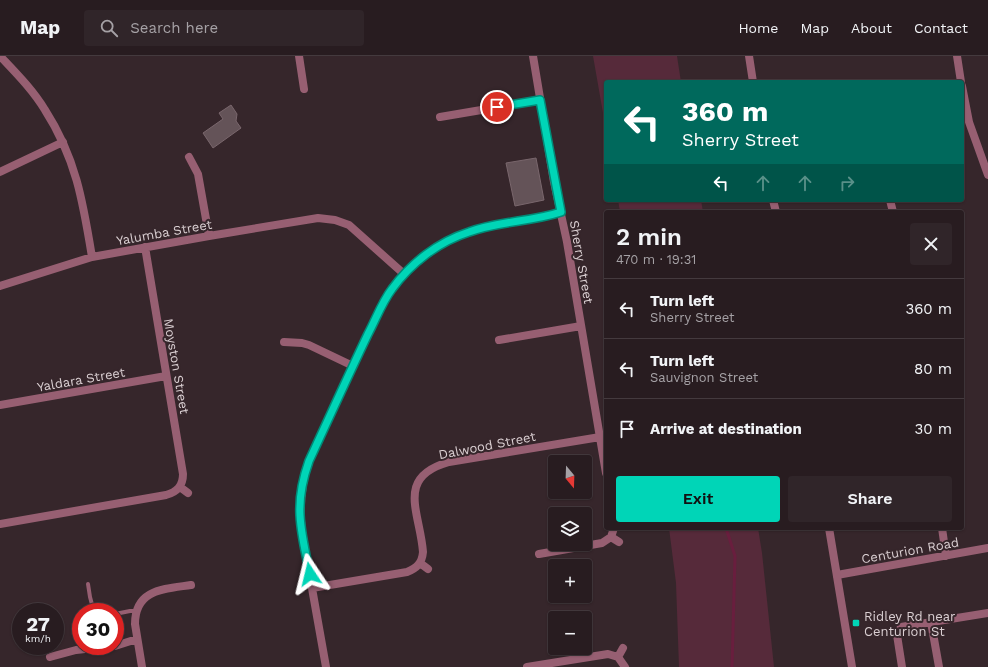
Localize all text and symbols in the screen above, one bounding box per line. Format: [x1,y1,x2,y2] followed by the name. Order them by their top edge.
[84,10,364,46] search box
[20,16,60,39] text: Map
[98,17,120,39] icon: search
[130,19,218,37] text: Search here
[738,20,778,36] text: Home
[800,20,829,36] text: Map
[851,20,892,36] text: About
[914,20,968,36] text: Contact
[480,90,514,124] pin
[682,95,768,128] text: 360 m
[486,96,508,118] icon: arrive
[616,96,668,148] icon: left
[682,129,799,150] text: Sherry Street
[710,172,732,194] icon: left
[752,172,774,194] icon: ahead
[794,172,816,194] icon: ahead
[836,172,858,194] icon: right
[115,217,214,248] street label: Yalumba Street
[567,219,596,306] street label: Sherry Street
[616,223,682,251] text: 2 min
[910,223,952,265] button: close
[616,252,696,267] text: 470 m · 19:31
[650,292,714,310] text: Turn left
[616,298,638,320] icon: left
[905,300,952,318] text: 360 m
[650,310,734,325] text: Sherry Street
[161,317,192,416] street label: Moyston Street
[650,352,714,370] text: Turn left
[616,358,638,380] icon: left
[914,360,952,378] text: 80 m
[36,364,127,395] street label: Yaldara Street
[650,370,758,385] text: Sauvignon Street
[616,418,638,440] icon: arrive
[650,420,802,438] text: Arrive at destination
[915,420,952,438] text: 30 m
[437,429,537,462] street label: Dalwood Street
[548,455,592,499] north arrow
[548,455,592,655] map controls
[616,476,780,522] button: Exit
[788,476,952,522] button: Share
[548,507,592,551] button: layers
[860,535,960,566] street label: Centurion Road
[289,553,331,595] position arrow
[548,559,592,603] button: +
[72,603,124,655] speed limit sign: 30
[864,609,955,639] place label: Ridley Rd near Centurion St
[548,611,592,655] button: −
[26,612,50,636] text: 27
[851,618,861,628] marker: Ridley Rd near Centurion St
[25,633,51,644] text: km/h

